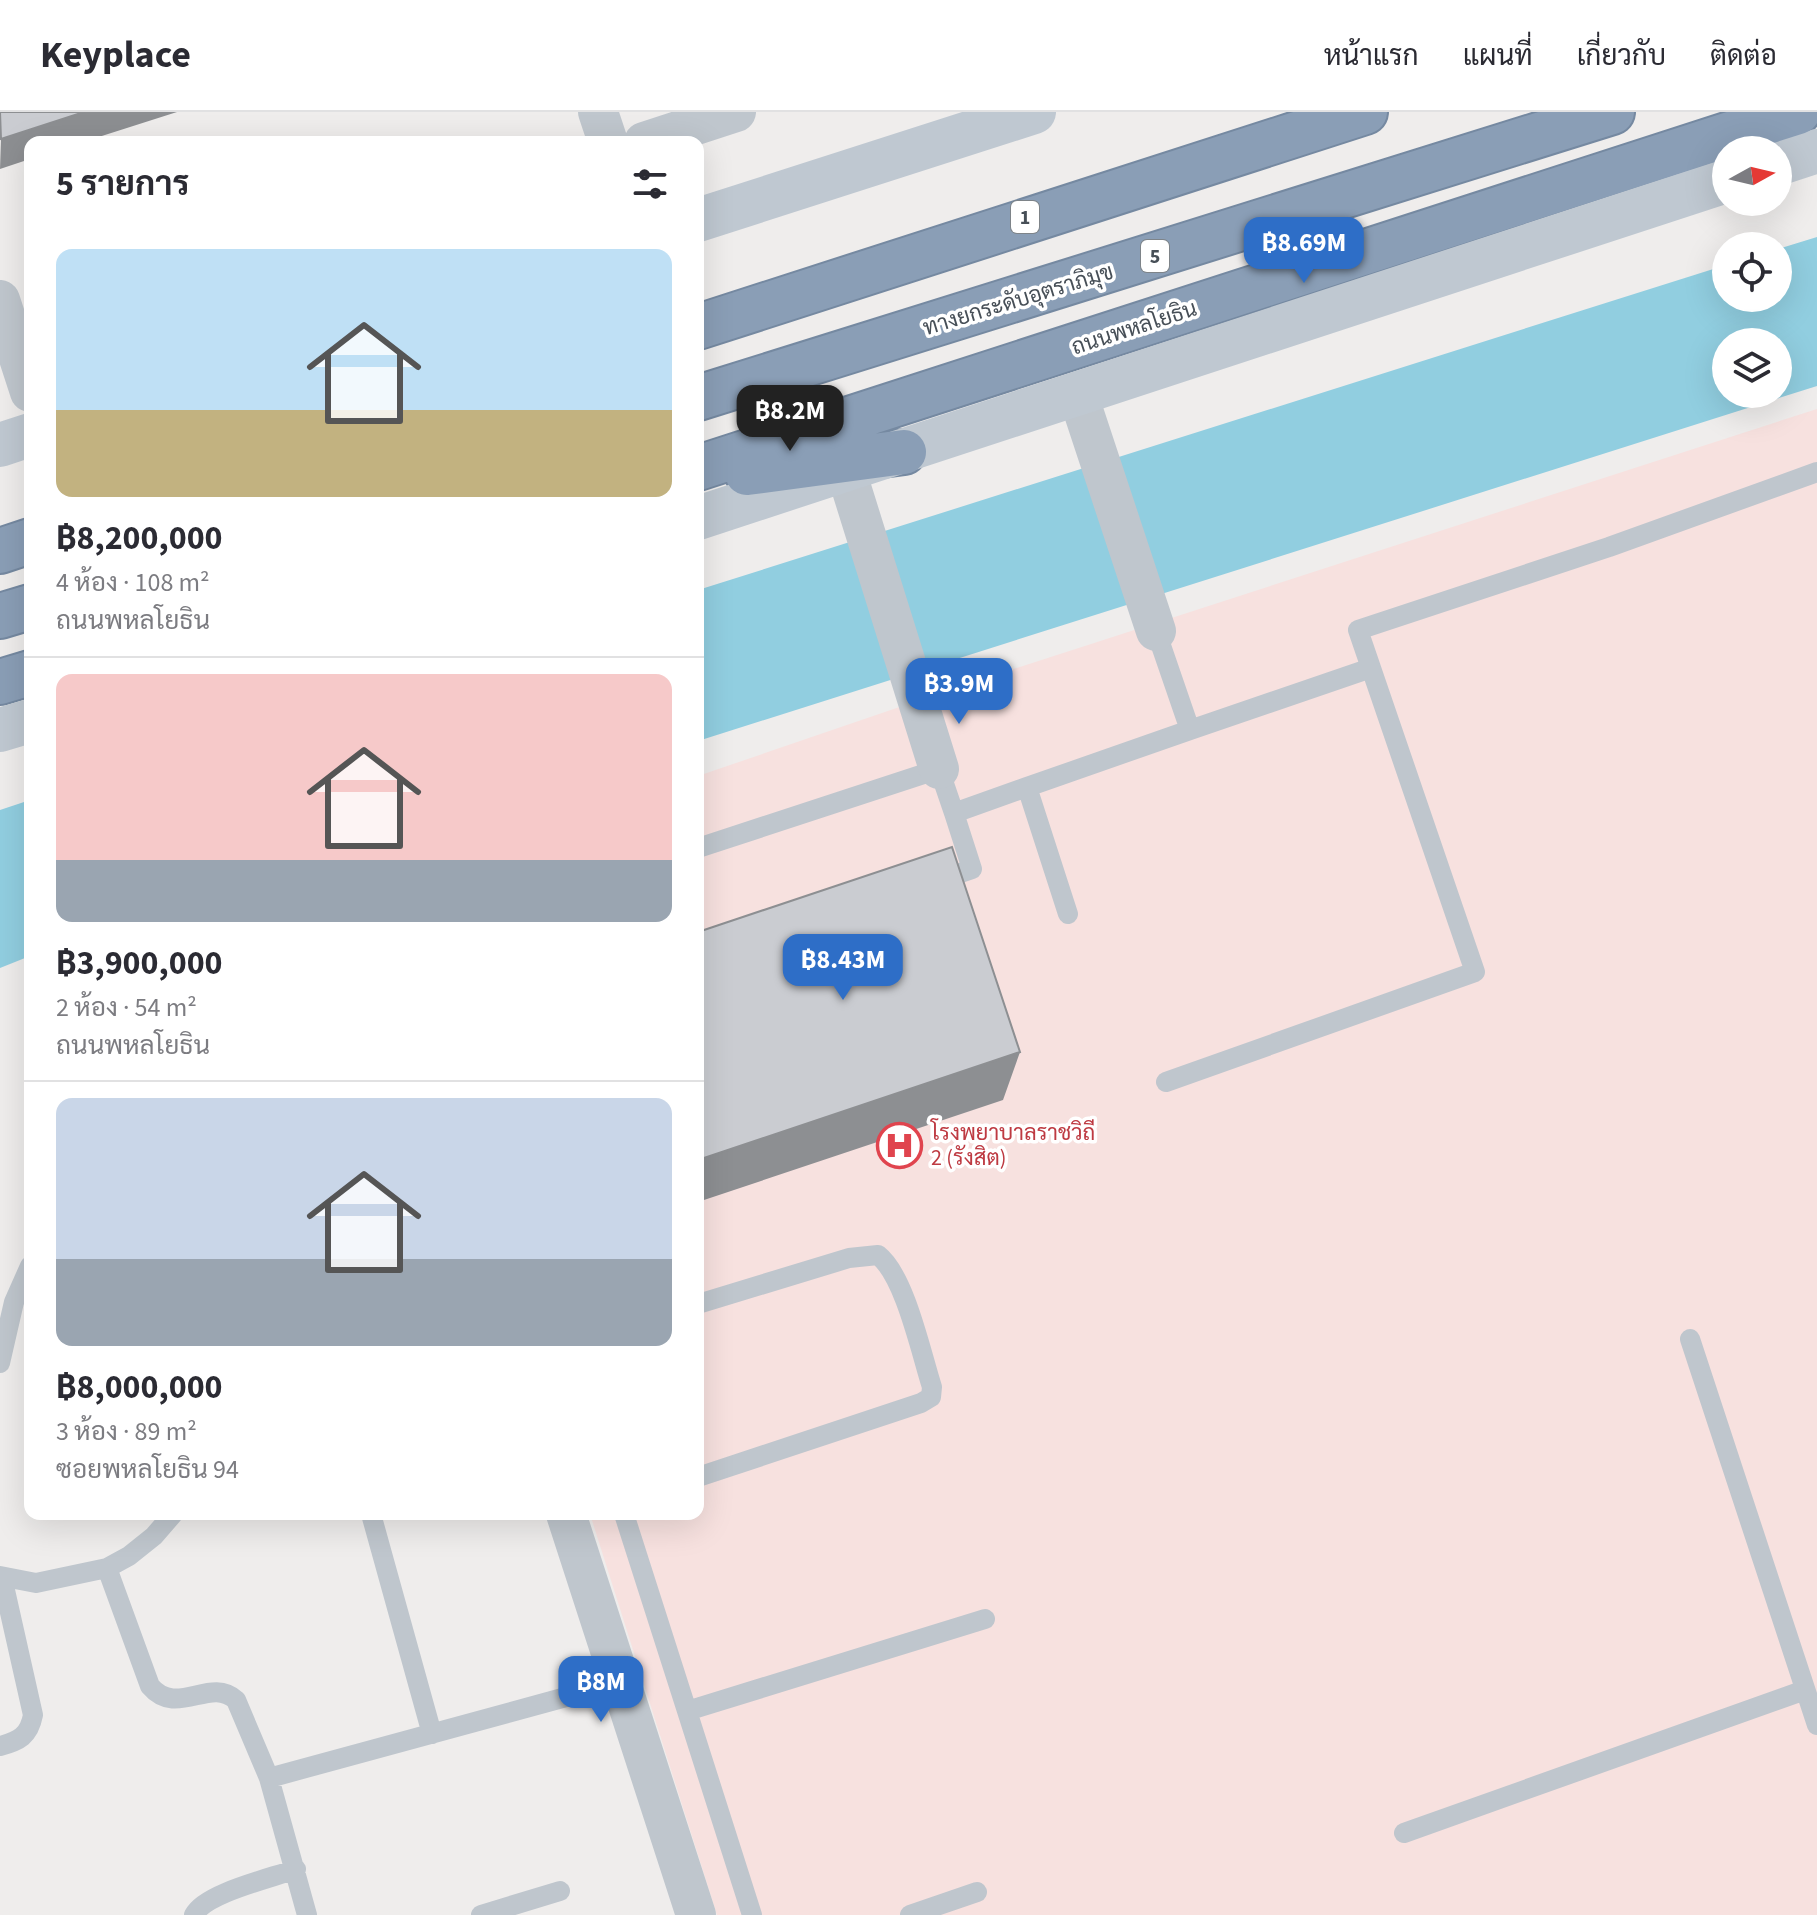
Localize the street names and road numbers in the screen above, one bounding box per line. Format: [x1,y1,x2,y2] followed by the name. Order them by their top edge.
[1011,201,1039,233] road number: 1
[1141,240,1169,272] road number: 5
[919,256,1118,344] street label: ทางยกระดับอุตราภิมุข
[1067,293,1201,363] street label: ถนนพหลโยธิน

